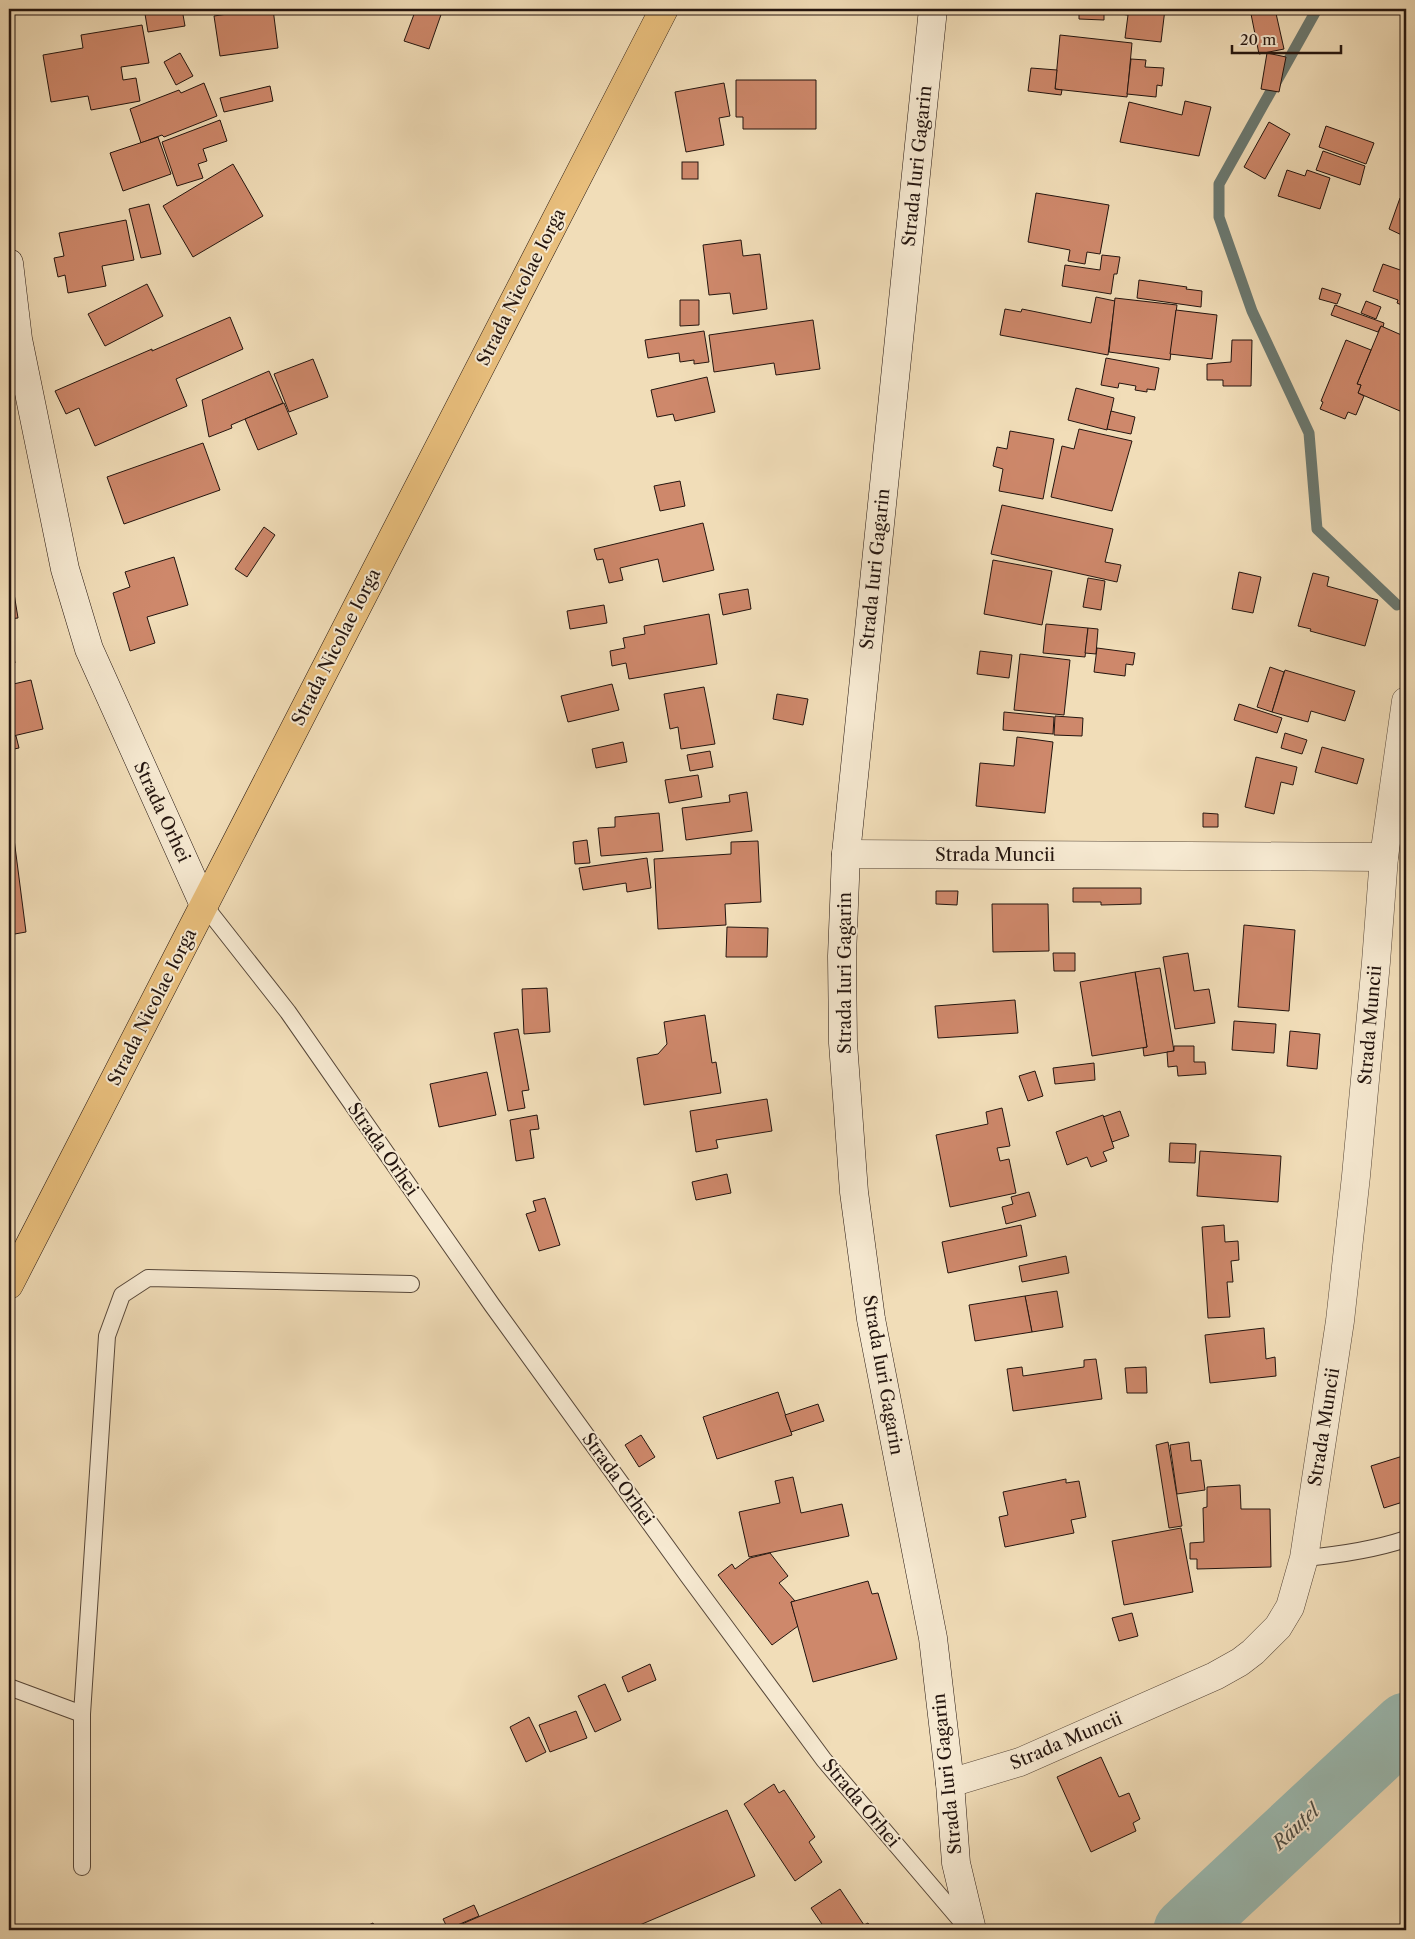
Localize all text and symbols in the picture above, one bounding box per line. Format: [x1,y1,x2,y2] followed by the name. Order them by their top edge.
[1232,22,1341,54] scale bar
[1240,30,1276,49] text: 20 m
[898,84,936,248] street label: Strada Iuri Gagarin
[472,204,570,369] street label: Strada Nicolae Iorga
[856,487,894,651] street label: Strada Iuri Gagarin
[287,564,385,729] street label: Strada Nicolae Iorga
[129,758,195,866] street label: Strada Orhei
[935,844,1055,866] street label: Strada Muncii
[834,892,856,1054] street label: Strada Iuri Gagarin
[103,924,201,1089] street label: Strada Nicolae Iorga
[1354,964,1386,1086] street label: Strada Muncii
[343,1098,423,1200] street label: Strada Orhei
[858,1293,908,1457] street label: Strada Iuri Gagarin
[1304,1366,1344,1488] street label: Strada Muncii
[577,1429,659,1530] street label: Strada Orhei
[928,1692,966,1856] street label: Strada Iuri Gagarin
[1007,1707,1126,1775] street label: Strada Muncii
[818,1754,905,1852] street label: Strada Orhei
[1266,1798,1326,1857] water label: Răuțel

